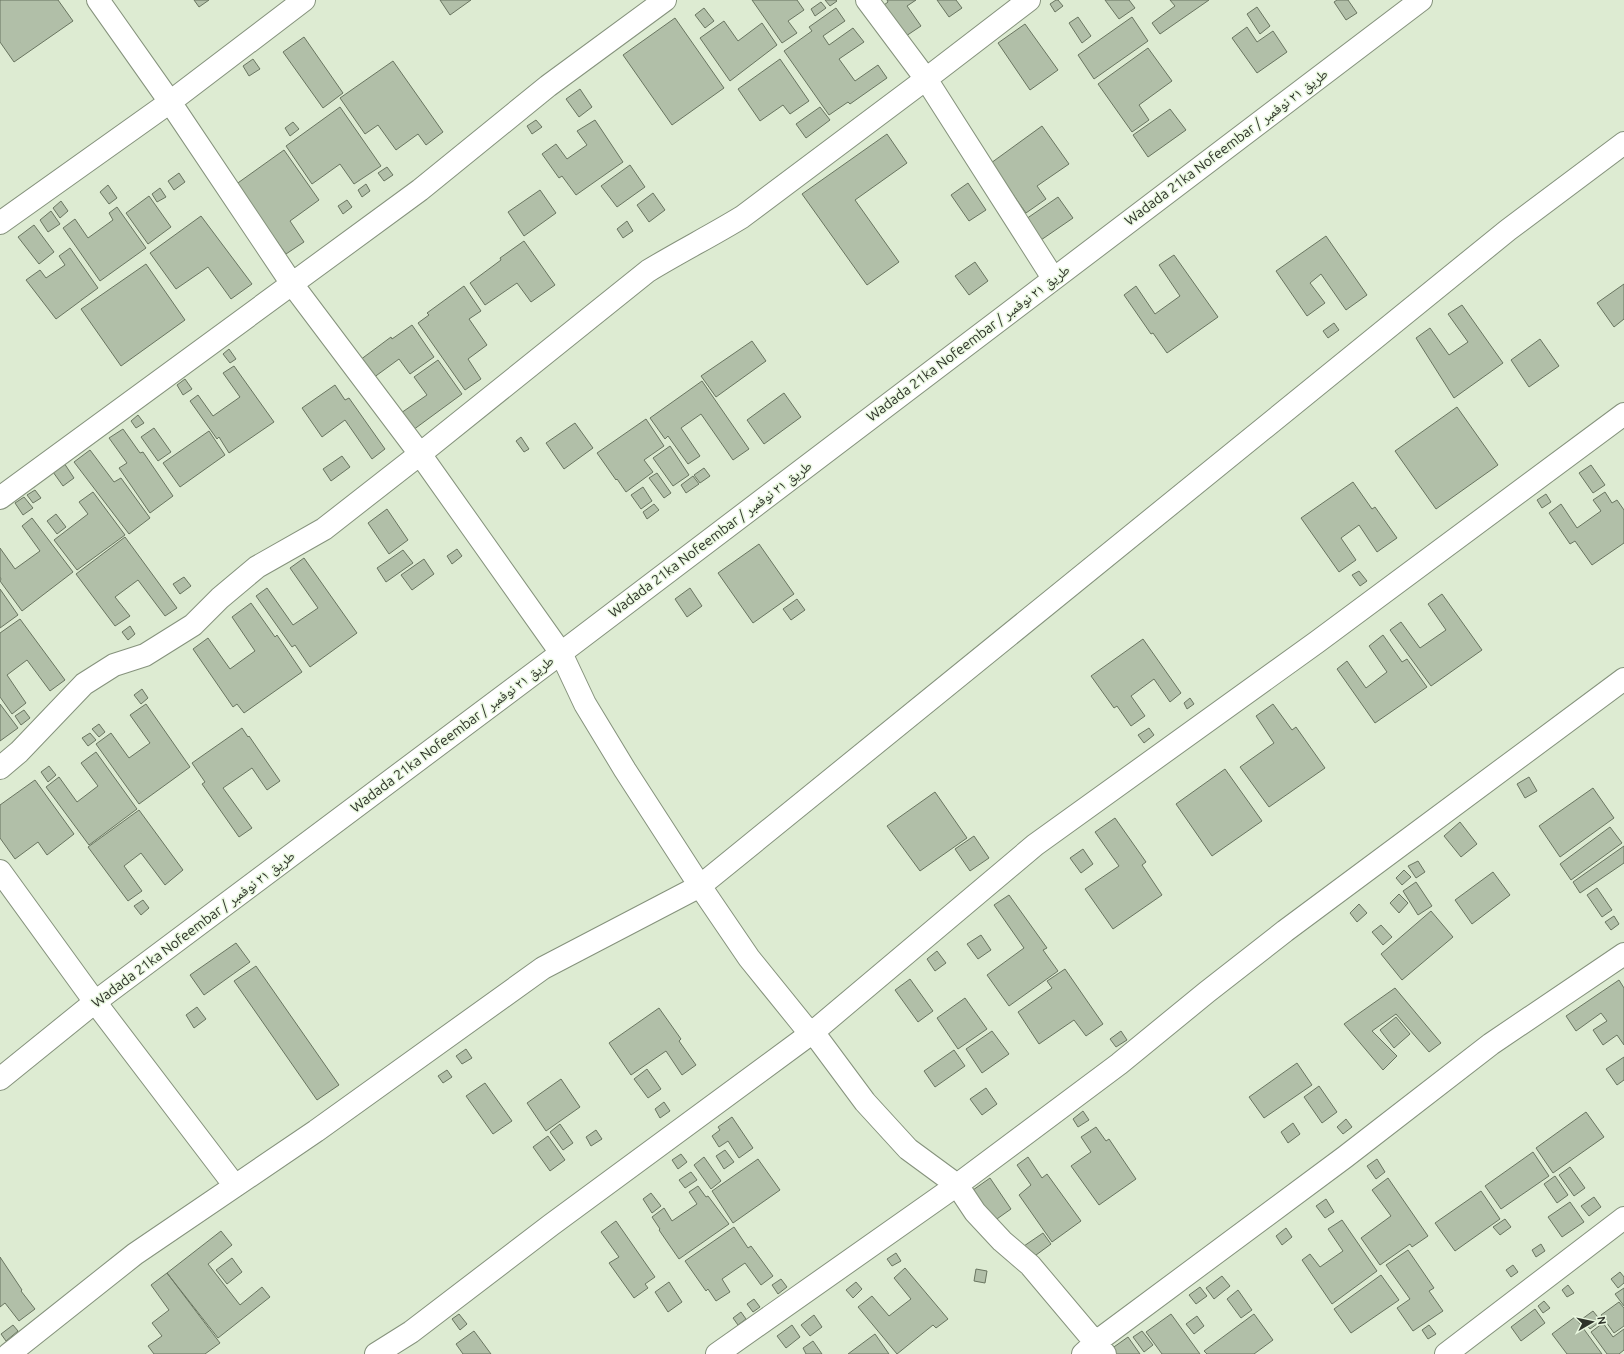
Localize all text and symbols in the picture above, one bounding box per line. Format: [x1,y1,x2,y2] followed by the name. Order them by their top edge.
[1121,65,1332,230] street label: Wadada 21ka Nofeembar / طريق ٢١ نوفمبر
[863,261,1074,426] street label: Wadada 21ka Nofeembar / طريق ٢١ نوفمبر
[605,457,816,622] street label: Wadada 21ka Nofeembar / طريق ٢١ نوفمبر
[347,652,558,817] street label: Wadada 21ka Nofeembar / طريق ٢١ نوفمبر
[88,847,299,1012] street label: Wadada 21ka Nofeembar / طريق ٢١ نوفمبر
[1572,1302,1612,1342] north arrow
[1595,1315,1608,1325] text: N

